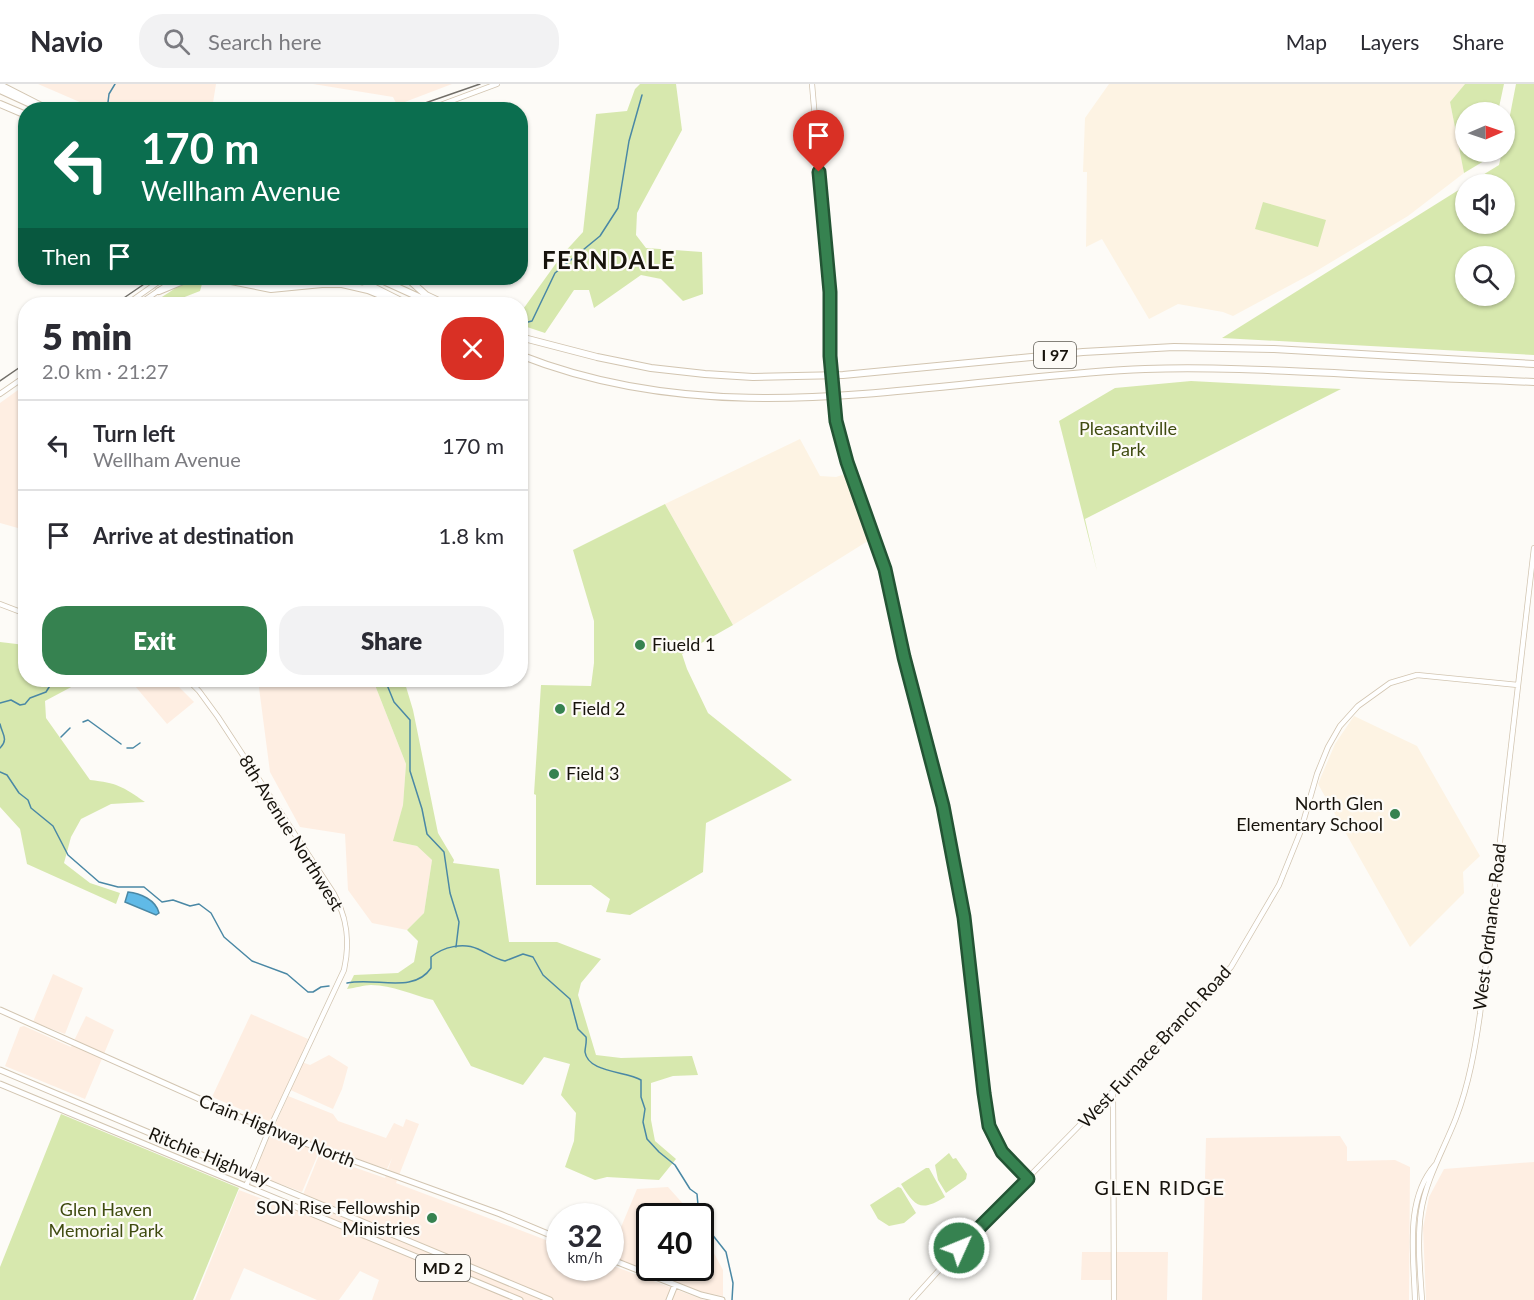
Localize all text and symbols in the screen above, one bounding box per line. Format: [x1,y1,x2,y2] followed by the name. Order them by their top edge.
[139,14,559,68] search box
[30,24,103,58] text: Navio
[160,25,193,58] icon: search
[208,28,322,55] text: Search here
[1286,29,1327,54] text: Map
[1360,29,1419,54] text: Layers
[1452,29,1504,54] text: Share
[1455,102,1515,162] north arrow
[1455,102,1515,306] map controls
[793,110,844,172] pin
[802,119,835,152] icon: arrive
[141,123,259,173] text: 170 m
[42,126,120,204] icon: left
[141,174,341,207] text: Wellham Avenue
[1455,174,1515,234] button: sound
[103,240,136,273] icon: arrive
[42,243,91,270] text: Then
[542,245,676,274] district label: FERNDALE
[1455,246,1515,306] button: search
[42,314,132,358] text: 5 min
[441,317,504,380] button: close
[1034,342,1076,368] road number: I 97
[42,359,169,383] text: 2.0 km · 21:27
[1079,417,1177,460] park label: Pleasantville Park
[93,420,175,447] text: Turn left
[42,429,75,462] icon: left
[442,432,504,459] text: 170 m
[93,447,241,471] text: Wellham Avenue
[42,519,75,552] icon: arrive
[93,522,294,549] text: Arrive at destination
[438,522,504,549] text: 1.8 km
[42,606,267,675] button: Exit
[279,606,504,675] button: Share
[652,633,715,655] place label: Fiueld 1
[633,638,647,652] marker: Fiueld 1
[572,697,625,719] place label: Field 2
[553,702,567,716] marker: Field 2
[235,750,349,915] street label: 8th Avenue Northwest
[566,762,619,784] place label: Field 3
[547,767,561,781] marker: Field 3
[1236,792,1383,835] place label: North Glen Elementary School
[1388,807,1402,821] marker: North Glen Elementary School
[1468,842,1510,1012] street label: West Ordnance Road
[1073,961,1235,1132] street label: West Furnace Branch Road
[196,1089,359,1171] street label: Crain Highway North
[146,1122,274,1191] street label: Ritchie Highway
[1094,1175,1226,1199] district label: GLEN RIDGE
[256,1196,420,1239] place label: SON Rise Fellowship Ministries
[49,1198,164,1241] park label: Glen Haven Memorial Park
[636,1203,714,1281] speed limit sign: 40
[425,1211,439,1225] marker: SON Rise Fellowship Ministries
[927,1216,991,1280] position arrow
[568,1217,602,1253] text: 32
[567,1248,603,1266] text: km/h
[416,1255,470,1281] road number: MD 2

